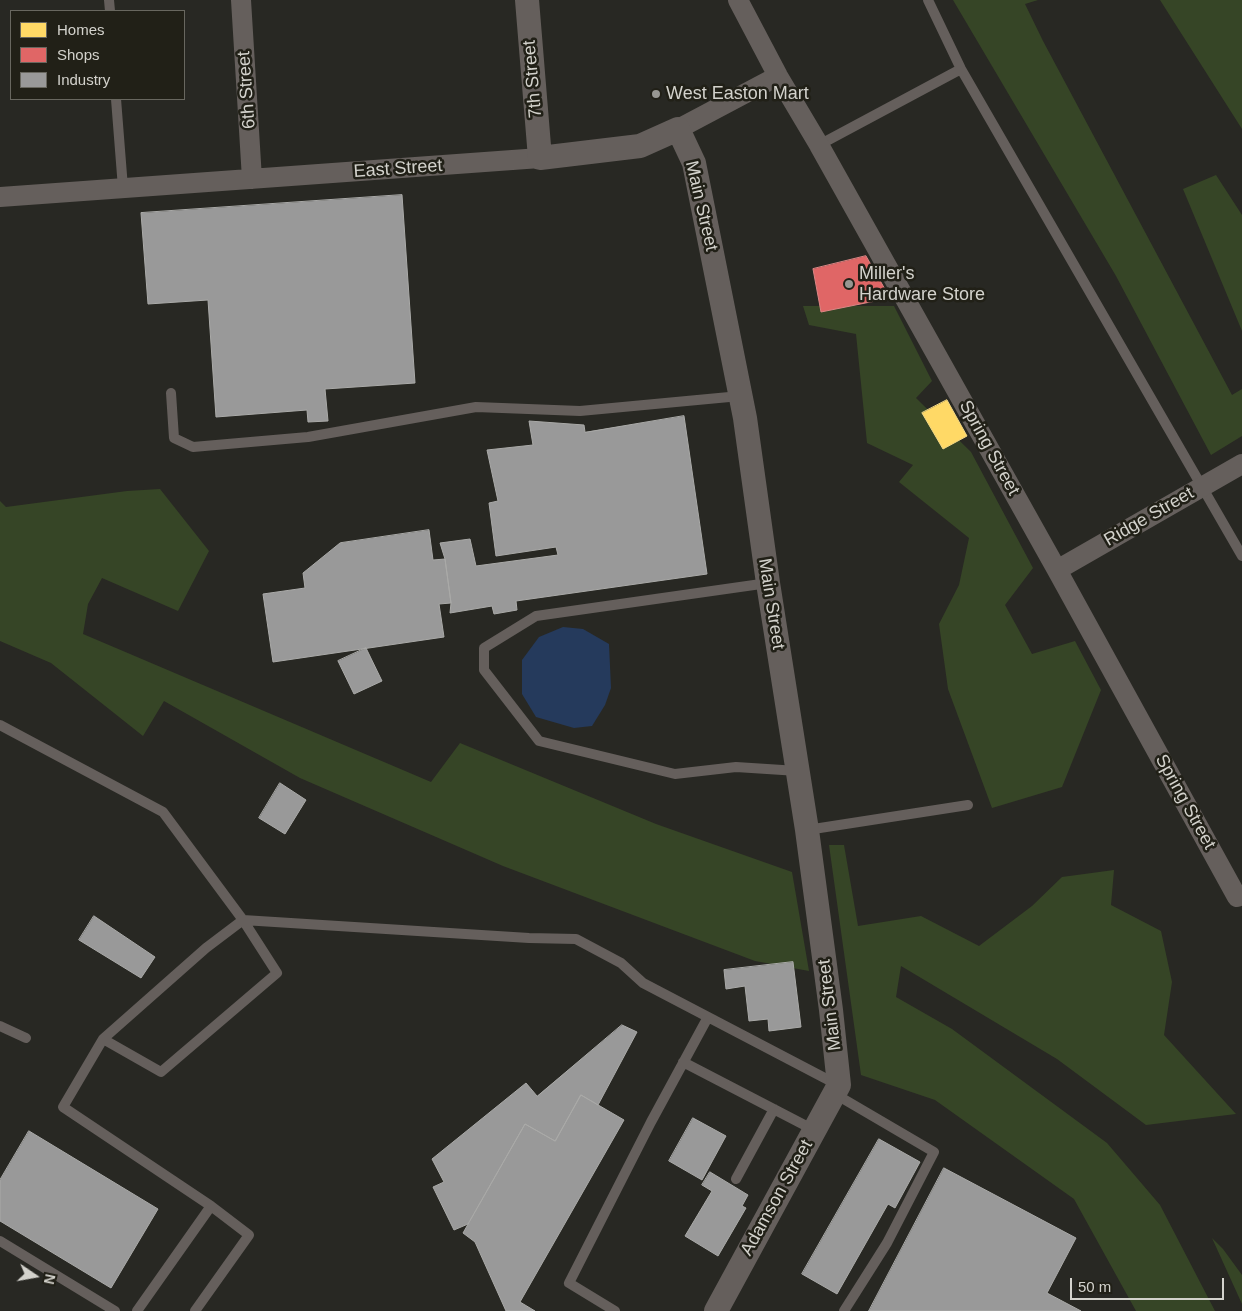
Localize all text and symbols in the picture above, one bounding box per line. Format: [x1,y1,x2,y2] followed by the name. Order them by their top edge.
[10,10,185,100] legend
[57,21,105,38] text: Homes
[519,39,547,119] street label: 7th Street
[57,46,100,63] text: Shops
[234,50,260,130] street label: 6th Street
[57,71,110,88] text: Industry
[666,83,809,105] place label: West Easton Mart
[650,88,662,100] marker: West Easton Mart
[353,155,443,183] street label: East Street
[680,159,722,253] street label: Main Street
[859,263,985,306] place label: Miller's Hardware Store
[843,278,855,290] marker: Miller's Hardware Store
[954,397,1024,499] street label: Spring Street
[1100,483,1198,551] street label: Ridge Street
[753,557,789,651] street label: Main Street
[1150,751,1220,853] street label: Spring Street
[814,958,846,1052] street label: Main Street
[736,1136,818,1260] street label: Adamson Street
[10,1251,60,1301] north arrow
[1072,1268,1226,1300] scale bar
[41,1273,59,1286] text: N
[1078,1278,1111,1295] text: 50 m

